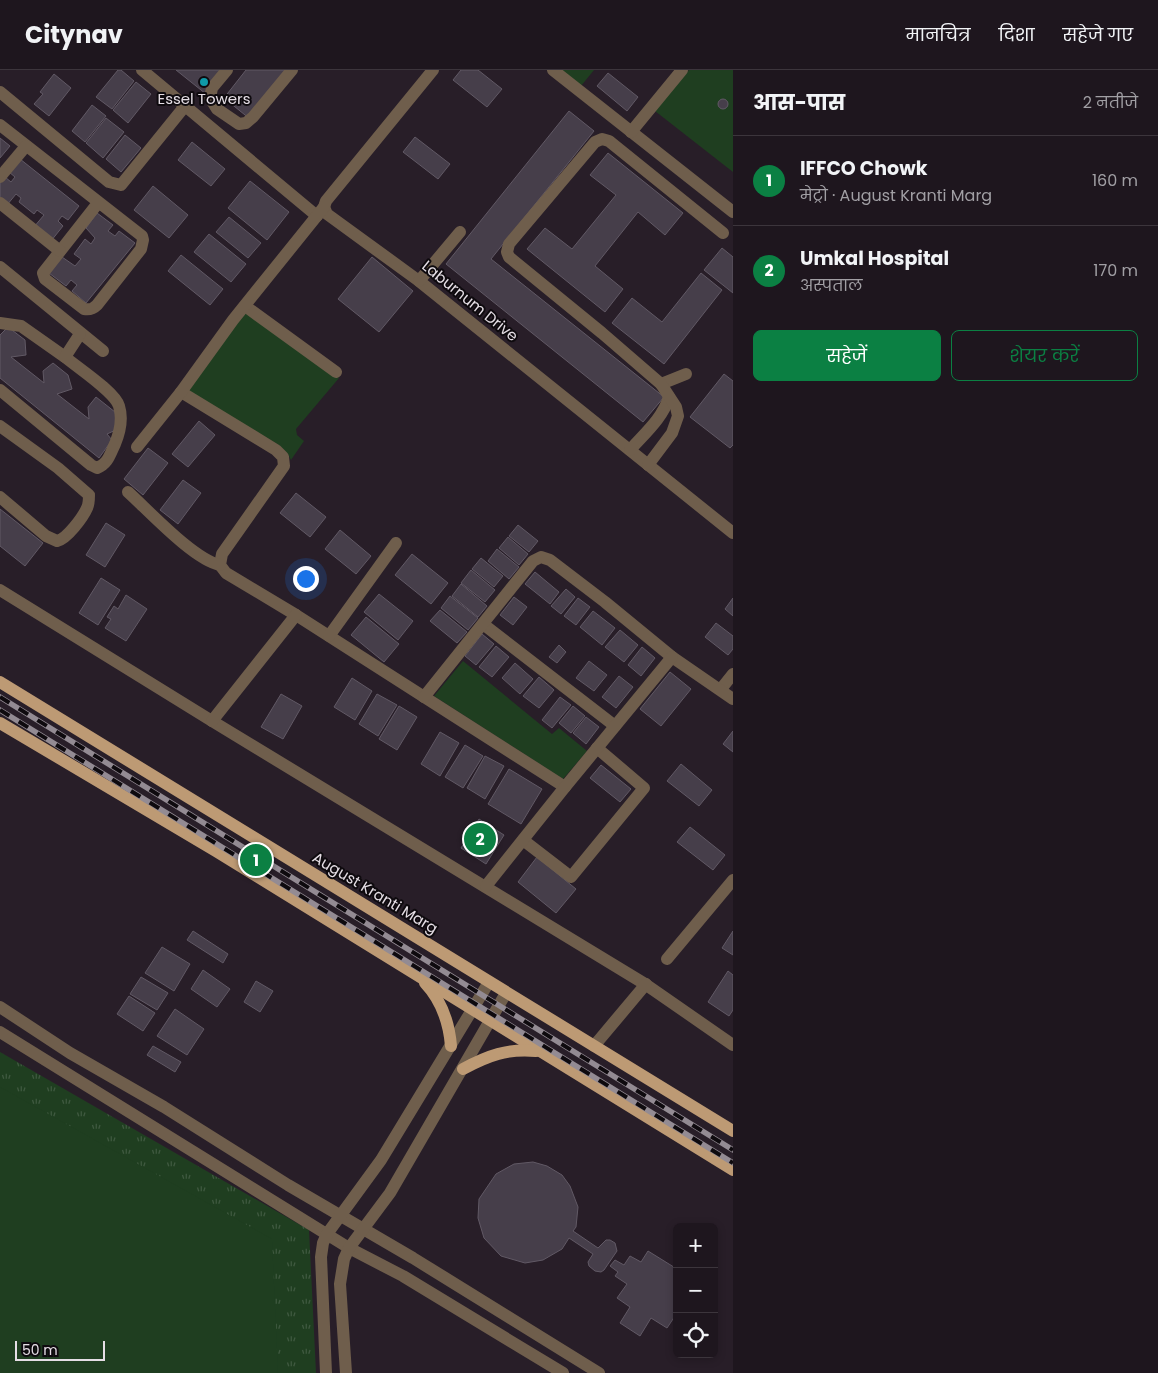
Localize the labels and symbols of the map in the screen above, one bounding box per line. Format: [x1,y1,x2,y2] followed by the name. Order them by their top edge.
[198,76,210,88] marker: Essel Towers
[157,88,251,109] place label: Essel Towers
[418,255,523,346] street label: Laburnum Drive
[293,566,319,592] your location
[464,820,496,858] pin: 2
[240,841,272,879] pin: 1
[309,847,442,938] street label: August Kranti Marg
[15,1338,105,1361] scale bar

